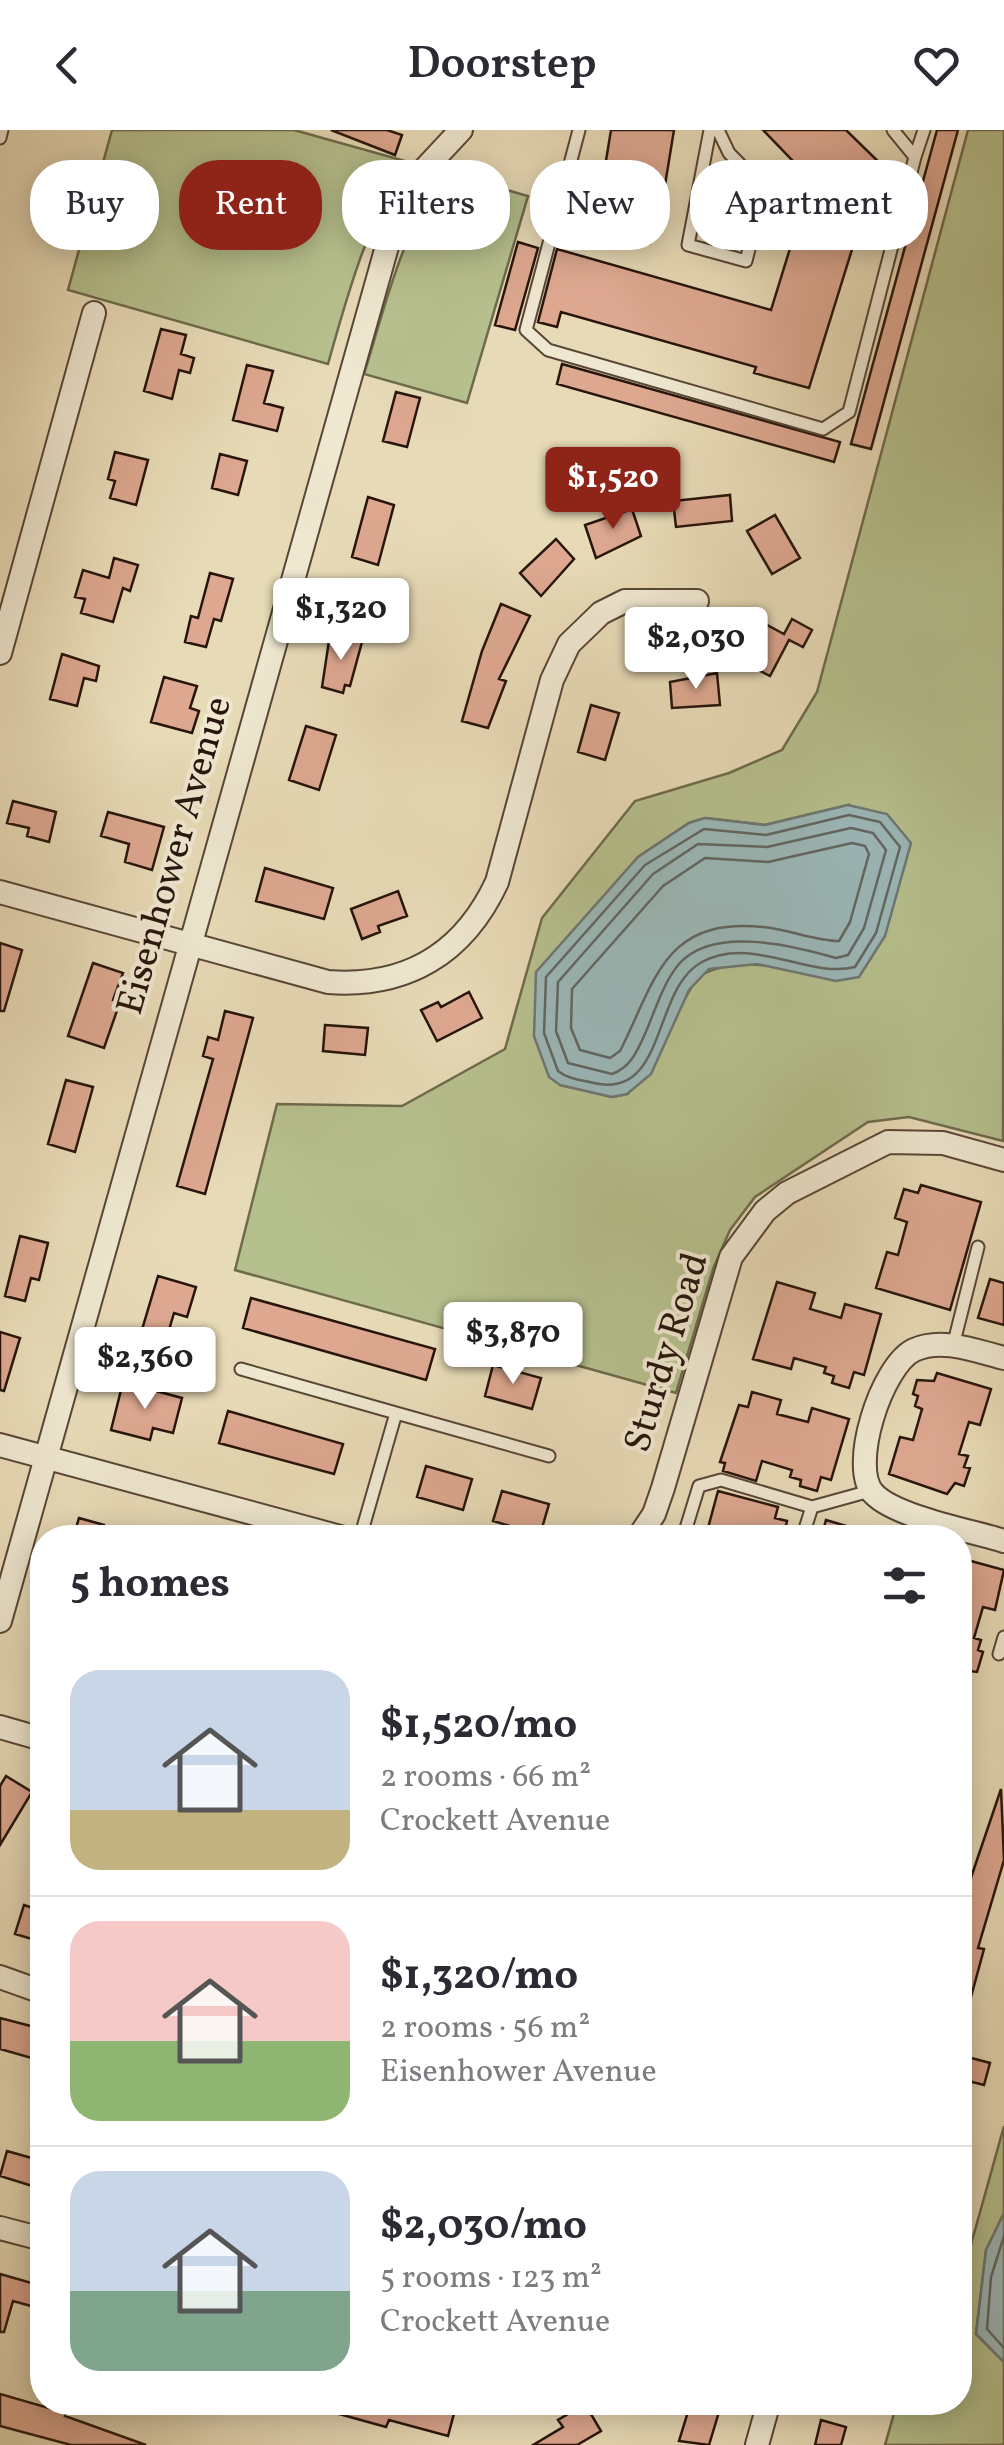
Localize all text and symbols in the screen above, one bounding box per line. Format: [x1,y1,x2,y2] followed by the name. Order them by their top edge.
[407,34,597,97] text: Doorstep
[40,38,95,93] icon: back
[909,38,964,93] icon: heart
[30,160,159,250] chip: Buy
[179,160,322,250] chip: Rent
[342,160,510,250] chip: Filters
[530,160,670,250] chip: New
[690,160,928,250] chip: Apartment
[532,447,694,532] pin: $1,520
[567,457,659,501] text: $1,520
[260,578,422,663] pin: $1,320
[295,588,387,632] text: $1,320
[615,607,777,692] pin: $2,030
[647,617,745,661] text: $2,030
[105,691,247,1021] street label: Eisenhower Avenue
[613,1247,723,1459] street label: Sturdy Road
[432,1302,594,1387] pin: $3,870
[466,1312,560,1356] text: $3,870
[64,1327,226,1412] pin: $2,360
[97,1337,193,1381] text: $2,360
[70,1556,230,1615] text: 5 homes
[877,1558,932,1613] icon: filters
[380,1697,577,1756] text: $1,520/mo
[150,1710,270,1830] icon: home
[380,1756,591,1800] text: 2 rooms · 66 m²
[380,1800,610,1844] text: Crockett Avenue
[380,1948,578,2007] text: $1,320/mo
[150,1961,270,2081] icon: home
[380,2007,590,2051] text: 2 rooms · 56 m²
[380,2051,657,2095] text: Eisenhower Avenue
[380,2198,587,2257] text: $2,030/mo
[150,2211,270,2331] icon: home
[380,2257,602,2301] text: 5 rooms · 123 m²
[380,2301,610,2345] text: Crockett Avenue

